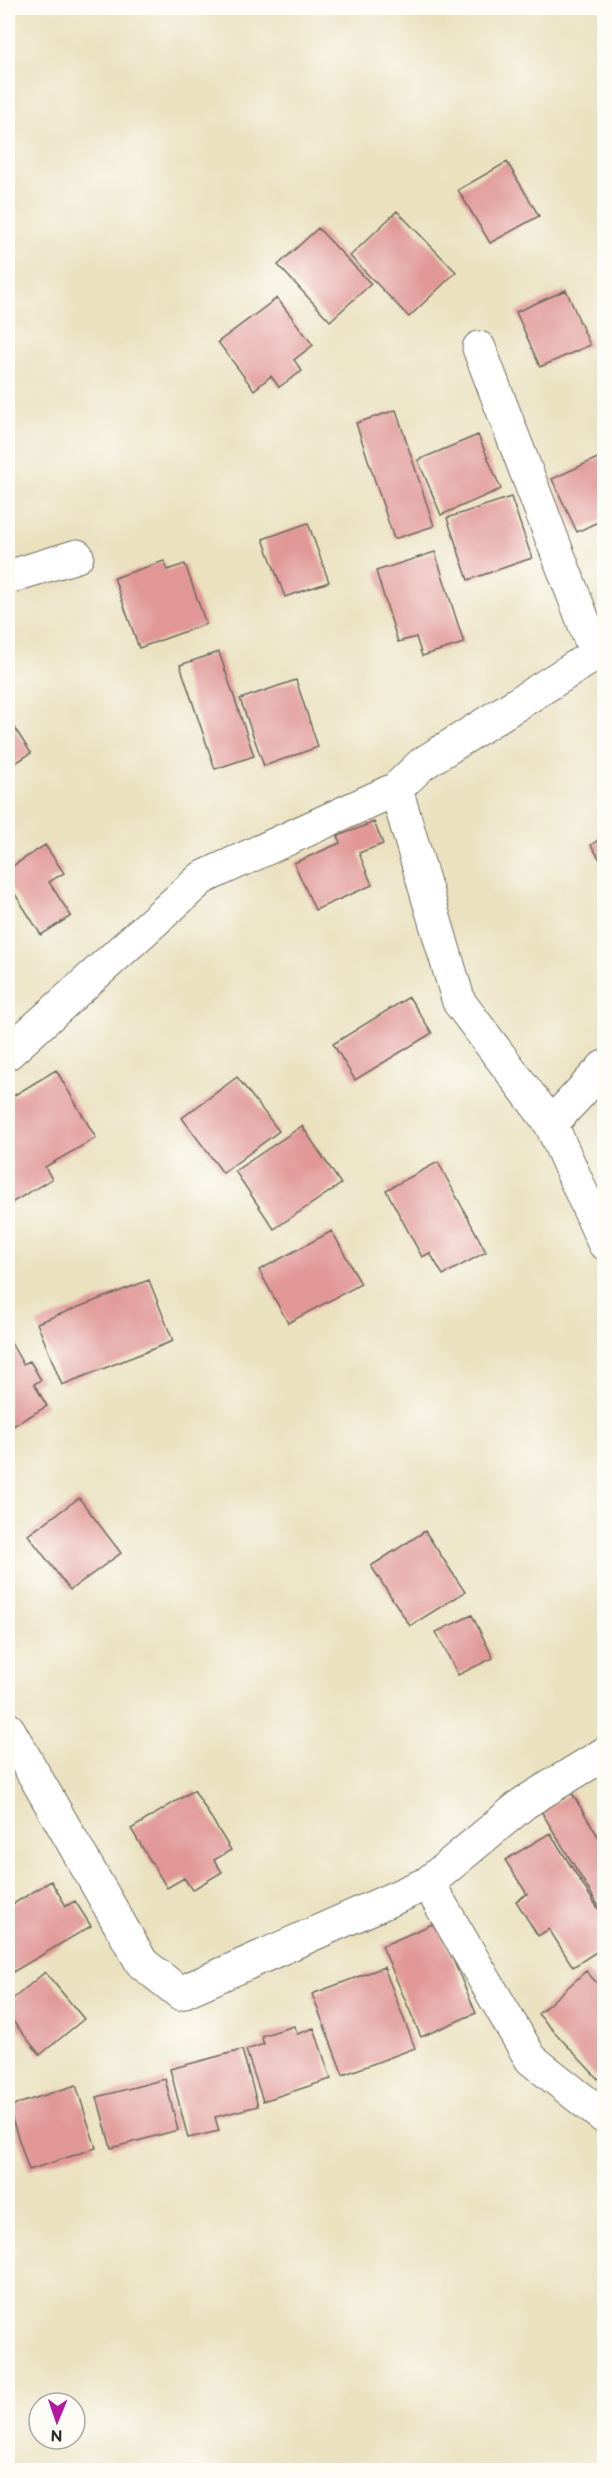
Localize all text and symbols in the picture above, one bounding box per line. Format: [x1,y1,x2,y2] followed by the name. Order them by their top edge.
[27,2391,87,2451] north arrow
[50,2425,63,2444] text: N

